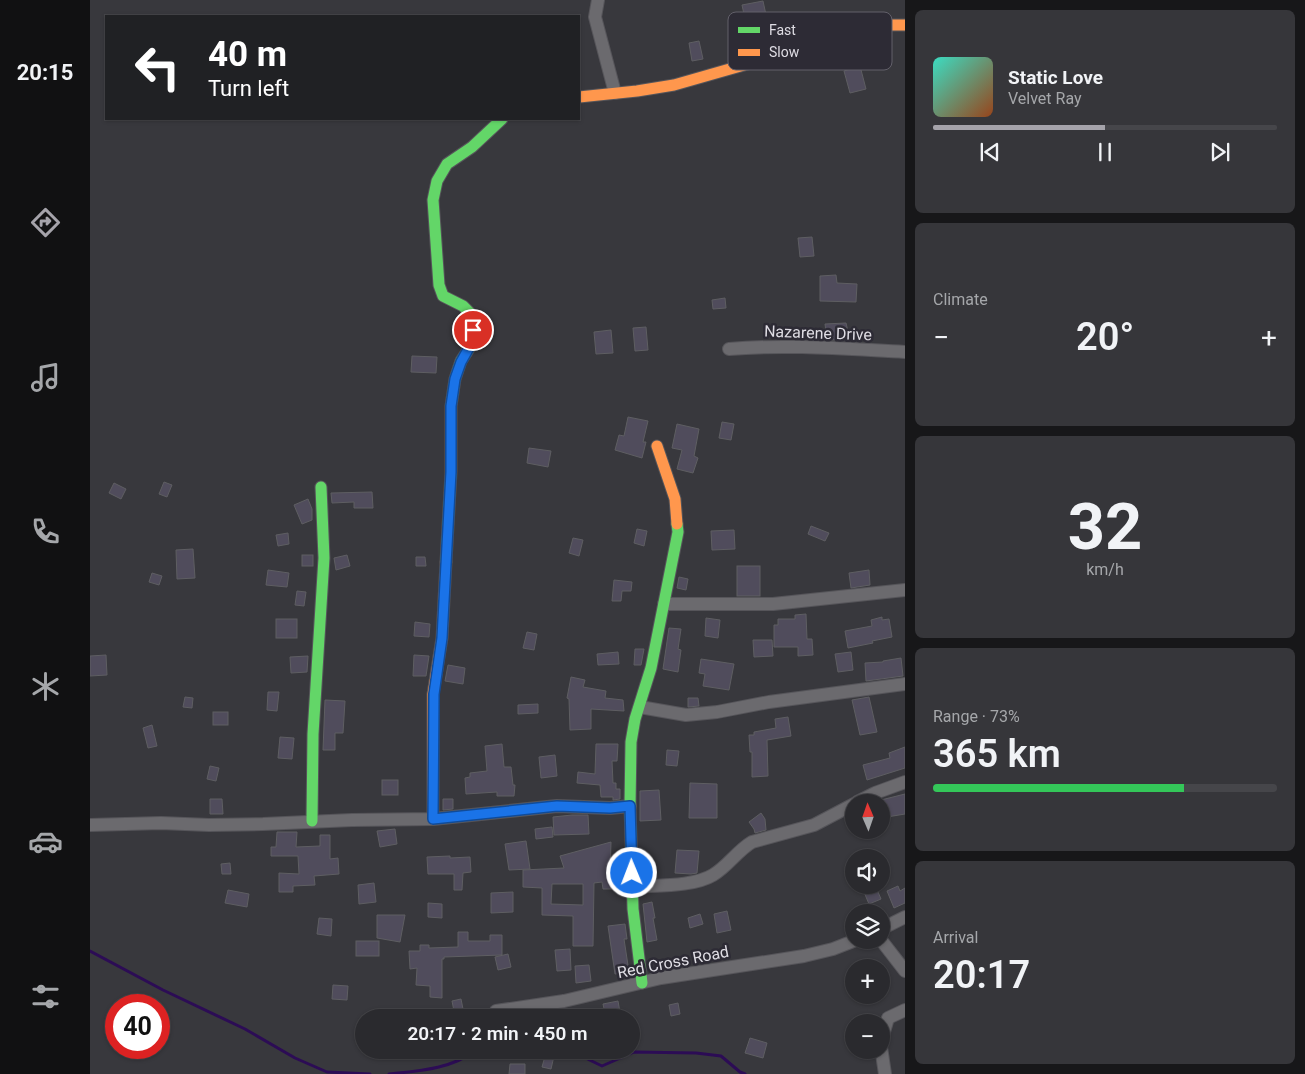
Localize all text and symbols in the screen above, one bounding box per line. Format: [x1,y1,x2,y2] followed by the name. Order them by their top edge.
[728,12,892,70] legend
[769,22,796,38] text: Fast
[208,34,287,75] text: 40 m
[125,35,190,100] icon: left
[769,44,800,60] text: Slow
[17,60,73,85] text: 20:15
[1008,66,1103,89] text: Static Love
[208,76,289,101] text: Turn left
[1008,89,1082,108] text: Velvet Ray
[976,138,1004,166] icon: previous
[1091,138,1119,166] icon: pause
[1206,138,1234,166] icon: next
[28,205,63,240] icon: directions
[933,290,988,309] text: Climate
[452,309,494,351] pin
[1076,315,1134,359] text: 20°
[459,316,487,344] icon: arrive
[933,321,949,354] text: −
[1261,321,1277,354] text: +
[764,322,872,344] street label: Nazarene Drive
[28,360,63,395] icon: music
[1068,489,1142,565] text: 32
[28,514,63,549] icon: phone
[1086,560,1124,579] text: km/h
[28,669,63,704] icon: climate
[933,707,1020,726] text: Range · 73%
[933,732,1061,776] text: 365 km
[845,794,890,839] north arrow
[845,794,890,1059] map controls
[28,824,63,859] icon: car
[605,846,657,898] position arrow
[845,849,890,894] button: sound
[845,904,890,949] button: layers
[933,928,978,947] text: Arrival
[616,942,730,982] street label: Red Cross Road
[933,953,1030,997] text: 20:17
[845,959,890,1004] button: +
[28,979,63,1014] icon: filters
[105,994,170,1059] speed limit sign: 40
[845,1014,890,1059] button: −
[407,1022,588,1045] text: 20:17 · 2 min · 450 m

